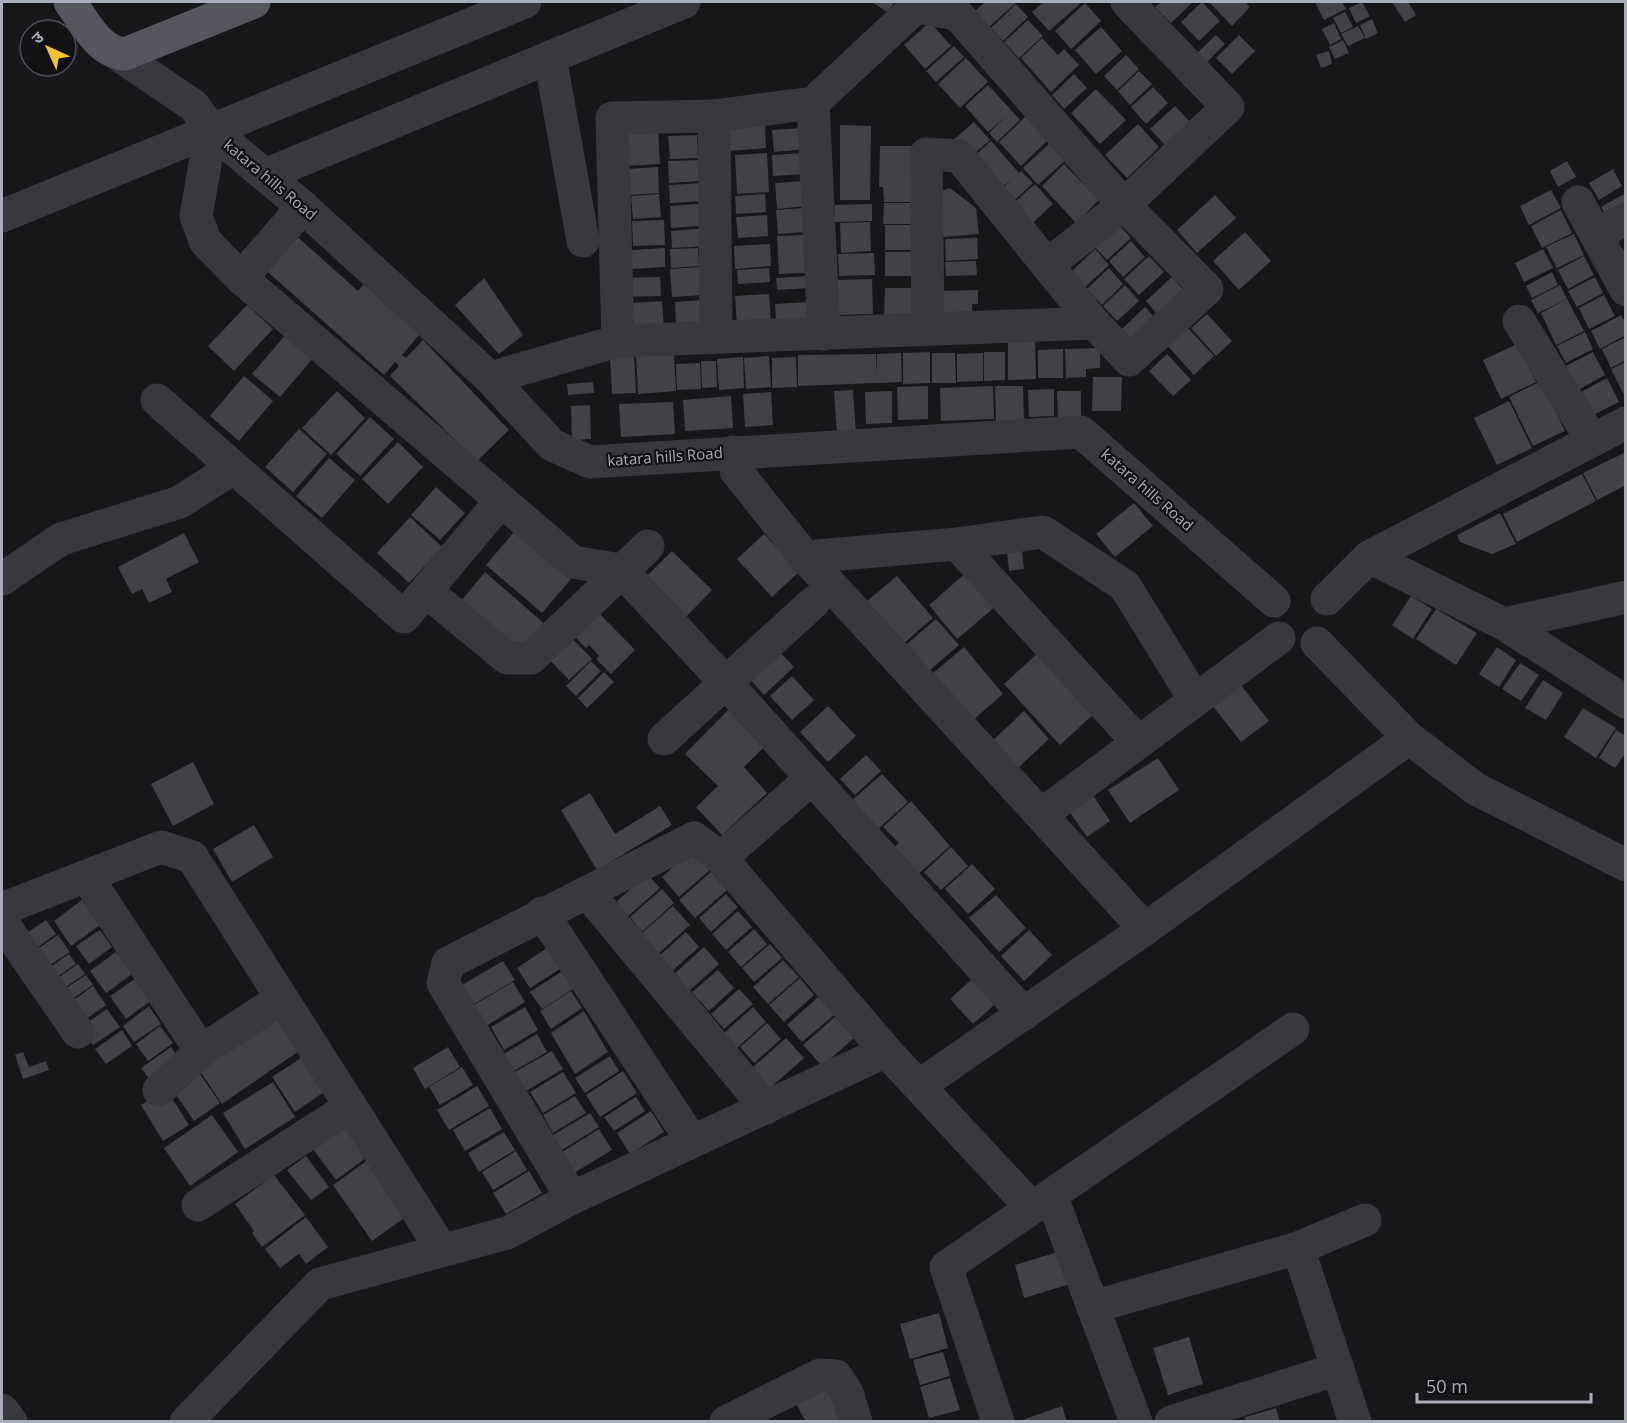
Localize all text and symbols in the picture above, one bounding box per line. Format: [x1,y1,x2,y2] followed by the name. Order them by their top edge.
[18,18,78,78] north arrow
[26,26,49,48] text: उ
[220,134,321,224] street label: katara hills Road
[607,442,723,470] street label: katara hills Road
[1097,444,1198,535] street label: katara hills Road
[1417,1366,1591,1404] scale bar
[1426,1374,1468,1398] text: 50 m

